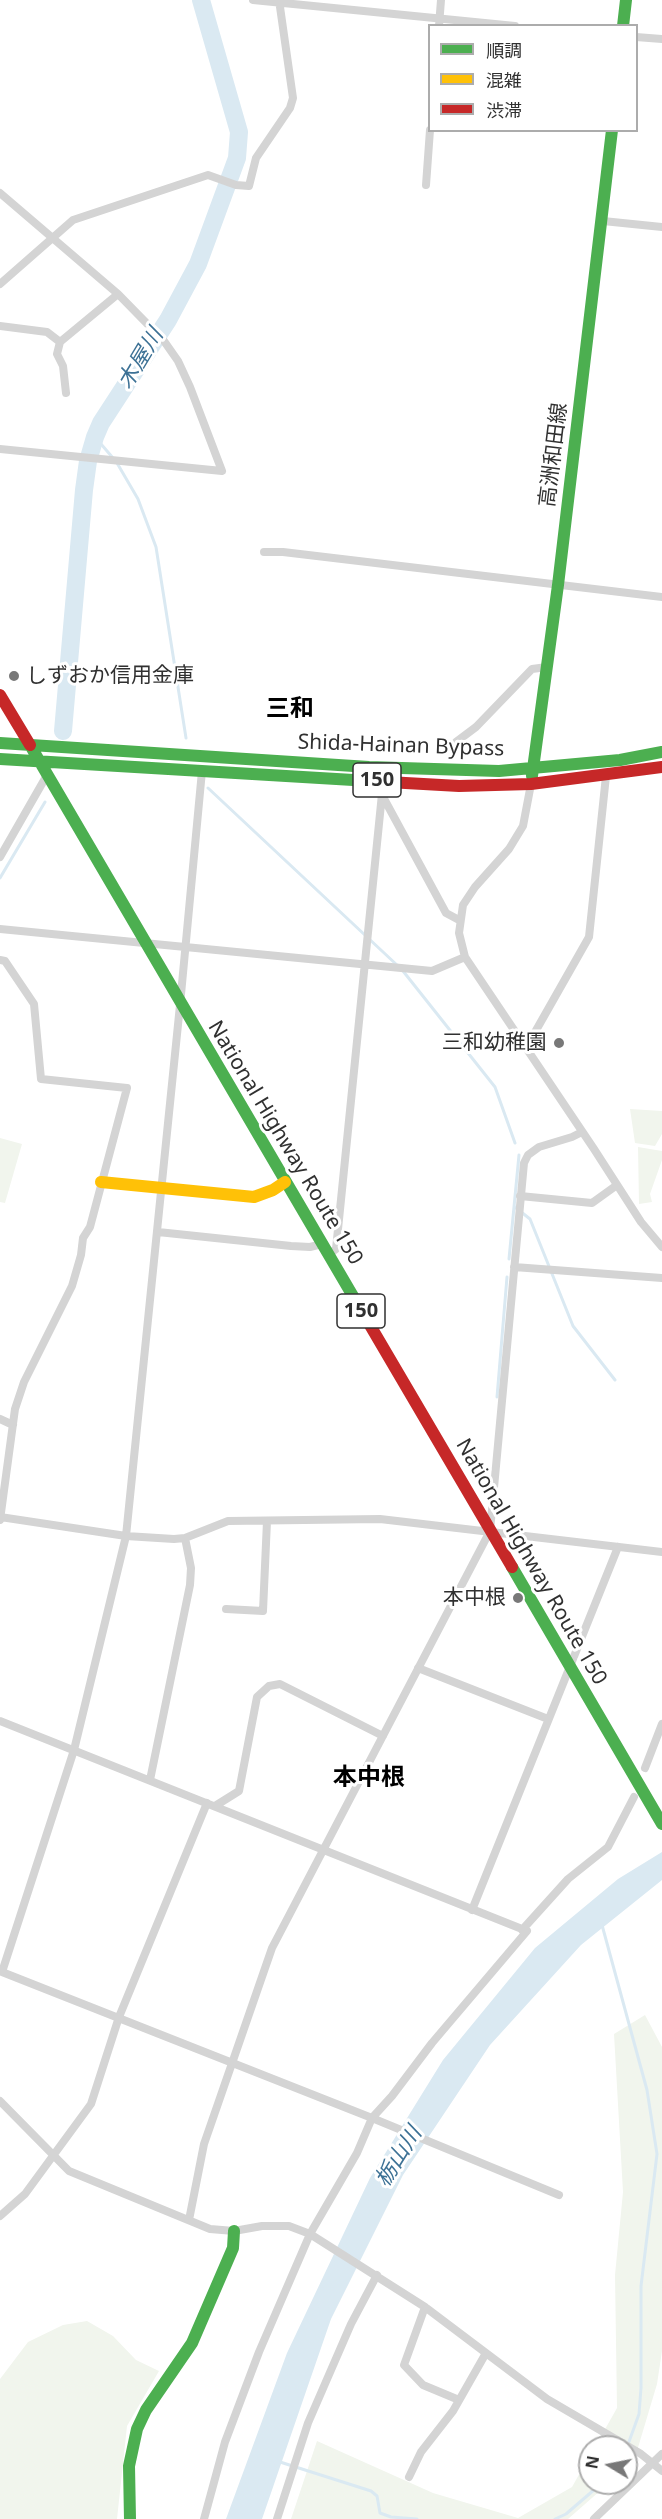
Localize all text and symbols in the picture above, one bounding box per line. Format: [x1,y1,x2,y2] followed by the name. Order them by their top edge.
[428,24,638,132] legend
[486,38,522,62] text: 順調
[486,68,522,92] text: 混雑
[486,98,522,122] text: 渋滞
[113,324,169,394] water label: 木屋川
[535,401,573,509] street label: 高洲和田線
[26,663,194,689] place label: しずおか信用金庫
[7,669,21,683] marker: しずおか信用金庫
[266,695,314,723] district label: 三和
[297,730,505,762] street label: Shida-Hainan Bypass
[353,763,401,797] road number: 150
[202,1016,368,1270] street label: National Highway Route 150
[442,1030,547,1056] place label: 三和幼稚園
[552,1036,566,1050] marker: 三和幼稚園
[337,1294,385,1328] road number: 150
[450,1434,612,1690] street label: National Highway Route 150
[443,1585,506,1611] place label: 本中根
[511,1591,525,1605] marker: 本中根
[333,1764,405,1792] district label: 本中根
[370,2122,428,2192] water label: 栃山川
[578,2435,638,2495] north arrow
[580,2454,604,2471] text: N

